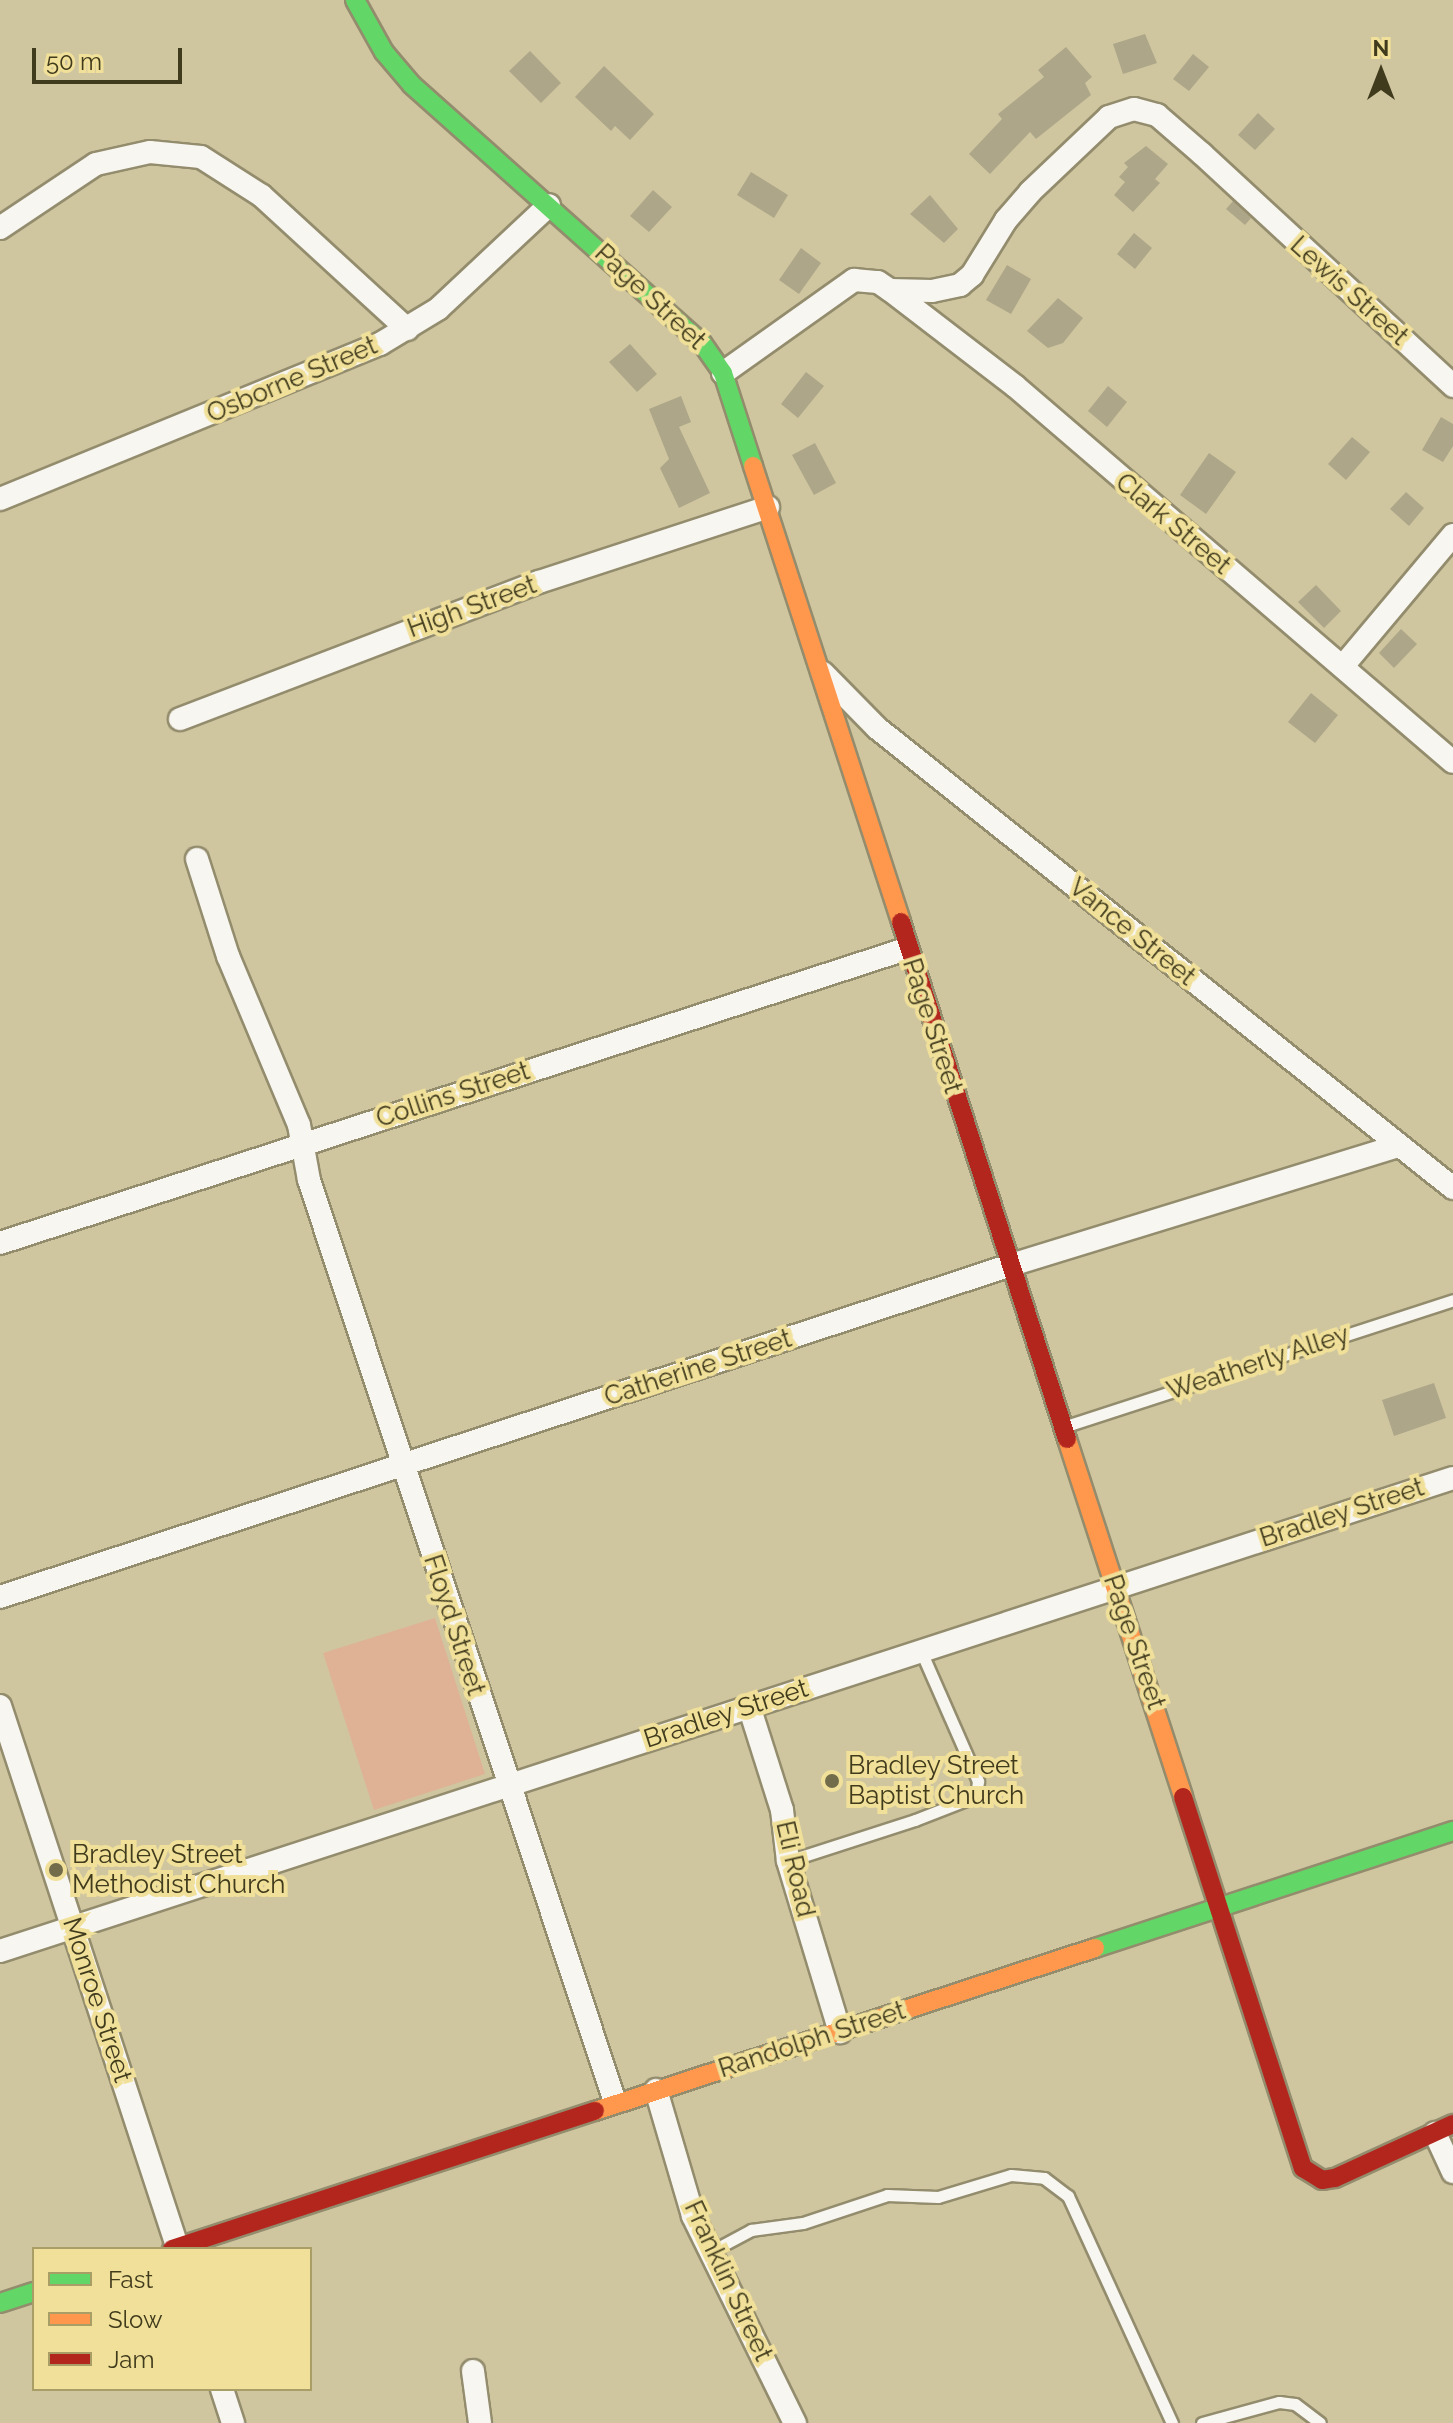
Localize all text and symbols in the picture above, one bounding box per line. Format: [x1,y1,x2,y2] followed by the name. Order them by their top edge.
[36,32,186,82] scale bar
[1341,32,1421,112] north arrow
[1373,35,1389,61] text: N
[46,47,102,76] text: 50 m
[1284,230,1414,352] street label: Lewis Street
[588,238,712,356] street label: Page Street
[202,330,382,430] street label: Osborne Street
[1109,467,1237,581] street label: Clark Street
[403,569,541,645] street label: High Street
[1062,871,1202,993] street label: Vance Street
[895,954,969,1098] street label: Page Street
[372,1056,534,1134] street label: Collins Street
[1162,1319,1354,1407] street label: Weatherly Alley
[600,1323,796,1413] street label: Catherine Street
[1256,1472,1428,1554] street label: Bradley Street
[417,1551,491,1699] street label: Floyd Street
[1096,1571,1172,1713] street label: Page Street
[640,1673,812,1755] street label: Bradley Street
[848,1750,1024,1812] place label: Bradley Street Baptist Church
[823,1772,841,1790] marker: Bradley Street Baptist Church
[769,1818,821,1920] street label: Eli Road
[72,1839,285,1900] place label: Bradley Street Methodist Church
[47,1861,65,1879] marker: Bradley Street Methodist Church
[56,1914,138,2086] street label: Monroe Street
[715,1995,909,2085] street label: Randolph Street
[677,2196,779,2366] street label: Franklin Street
[32,2247,312,2391] legend
[108,2265,153,2294] text: Fast
[108,2305,162,2334] text: Slow
[108,2345,154,2374] text: Jam

